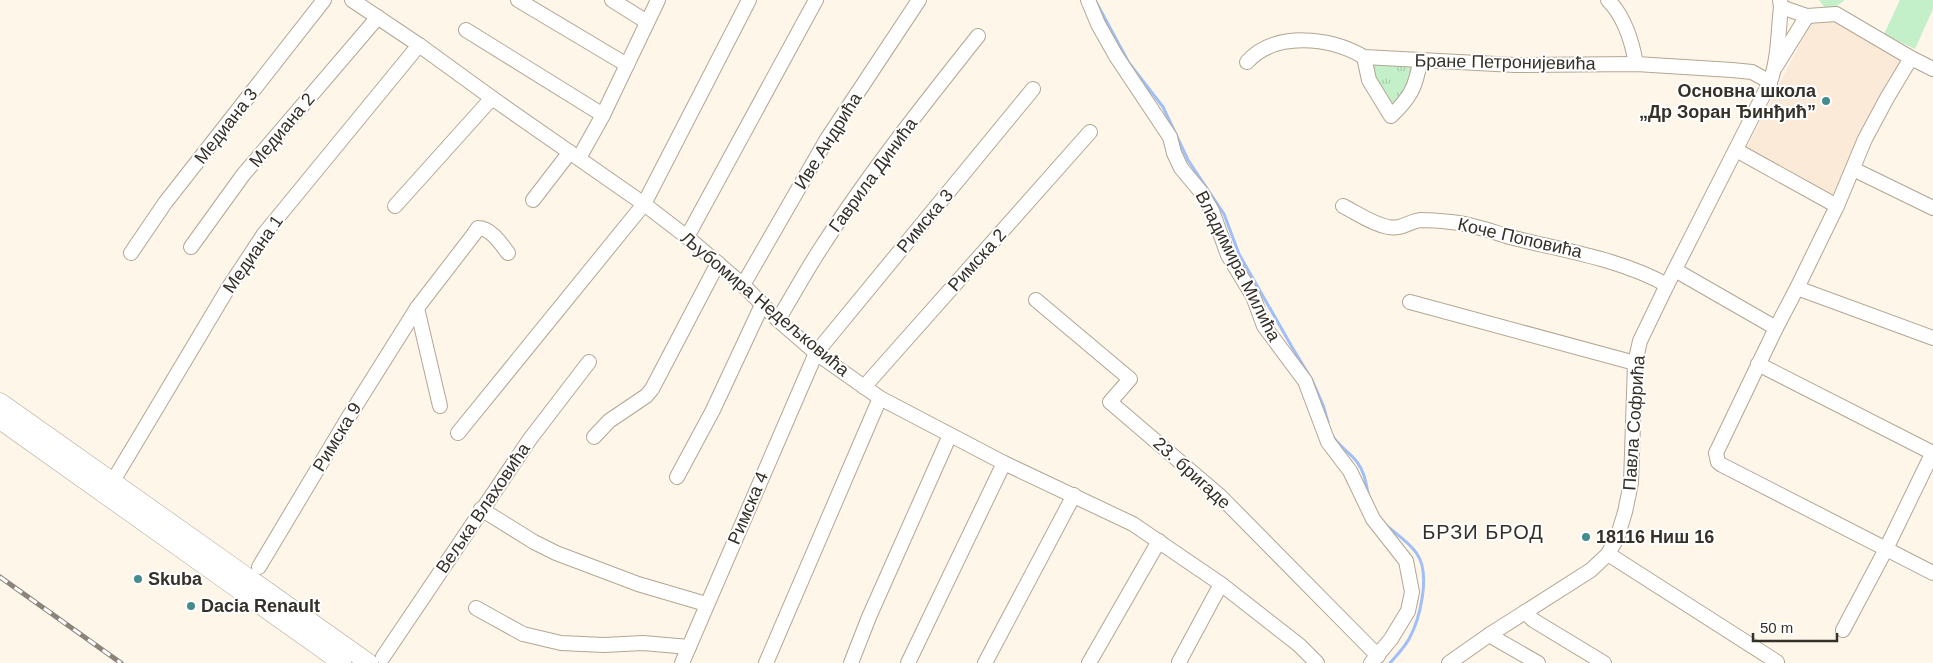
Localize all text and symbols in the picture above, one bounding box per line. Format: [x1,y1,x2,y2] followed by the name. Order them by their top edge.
[1414,50,1597,74] street label: Бране Петронијевића
[1639,81,1817,122] place label: Основна школа „Др Зоран Ђинђић”
[190,84,262,168] street label: Медиана 3
[790,88,866,193] street label: Иве Андрића
[245,89,319,171] street label: Медиана 2
[1820,95,1832,107] marker: Основна школа „Др Зоран Ђинђић”
[825,113,922,236] street label: Гаврила Динића
[893,185,957,257] street label: Римска 3
[1191,187,1285,345] street label: Владимира Милића
[219,211,287,297] street label: Медиана 1
[1456,214,1585,262] street label: Коче Поповића
[944,225,1010,295] street label: Римска 2
[677,228,854,381] street label: Љубомира Недељковића
[1619,354,1649,491] street label: Павла Софрића
[309,399,365,475] street label: Римска 9
[1149,433,1235,513] street label: 23. бригаде
[432,438,535,577] street label: Вељка Влаховића
[724,469,772,547] street label: Римска 4
[1422,521,1544,543] district label: БРЗИ БРОД
[1596,527,1714,547] place label: 18116 Ниш 16
[1580,531,1592,543] marker: 18116 Ниш 16
[148,569,203,589] place label: Skuba
[132,573,144,585] marker: Skuba
[201,596,320,616] place label: Dacia Renault
[185,600,197,612] marker: Dacia Renault
[1753,610,1837,642] scale bar
[1760,619,1793,636] text: 50 m

